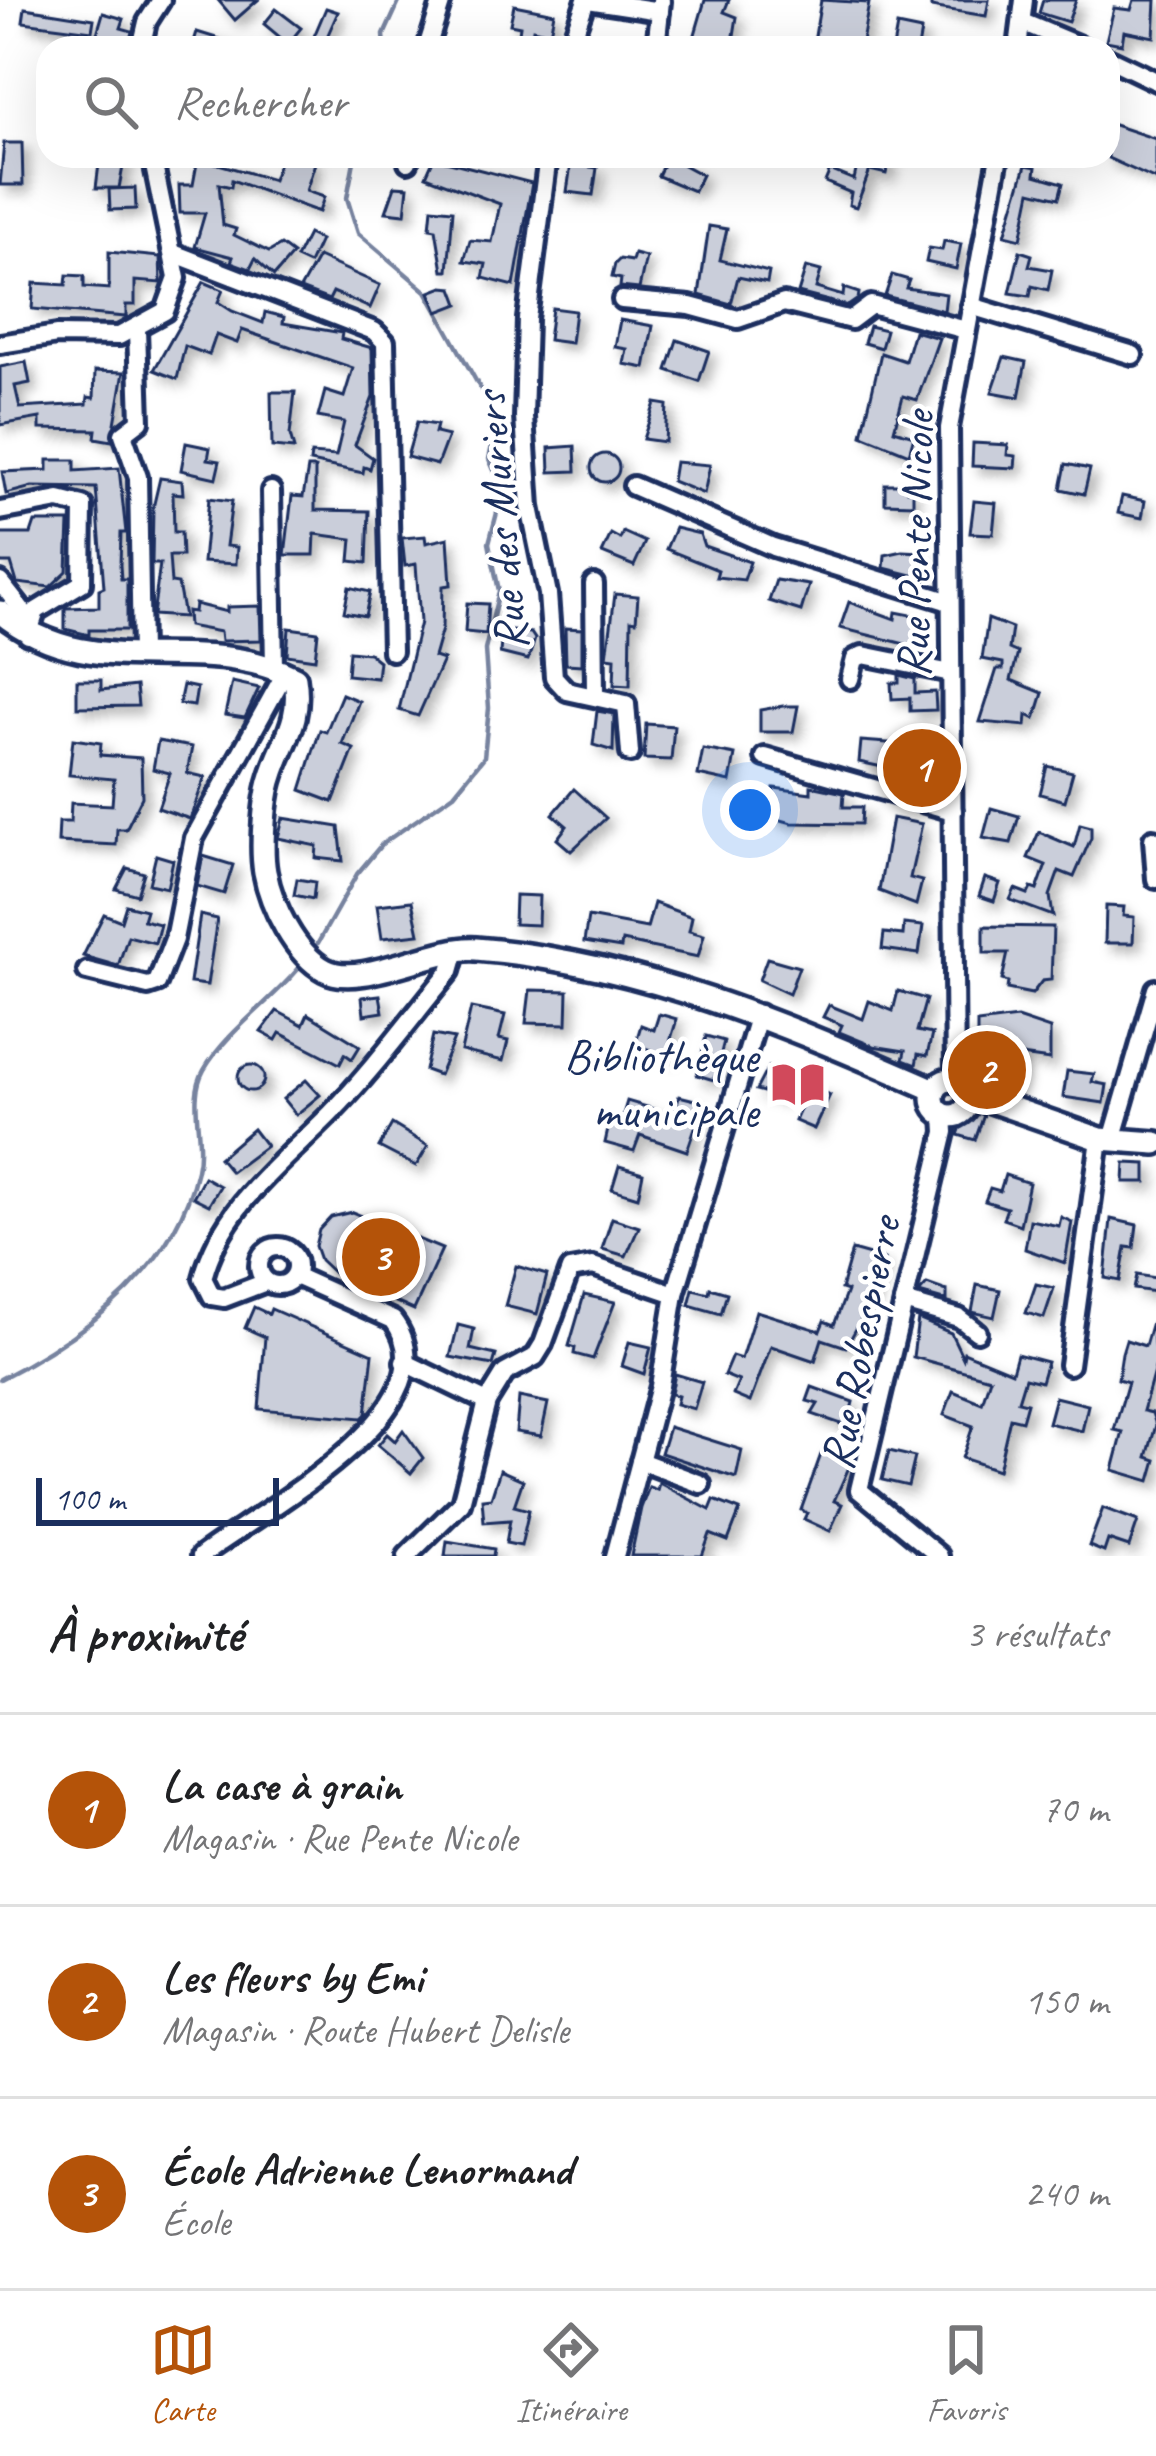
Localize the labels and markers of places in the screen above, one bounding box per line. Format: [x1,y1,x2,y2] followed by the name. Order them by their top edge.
[883,723,961,813] pin: 1
[948,1025,1026,1115] pin: 2
[564,1026,761,1141] place label: Bibliothèque municipale
[769,1055,827,1113] library icon: Bibliothèque municipale
[342,1212,420,1302] pin: 3

